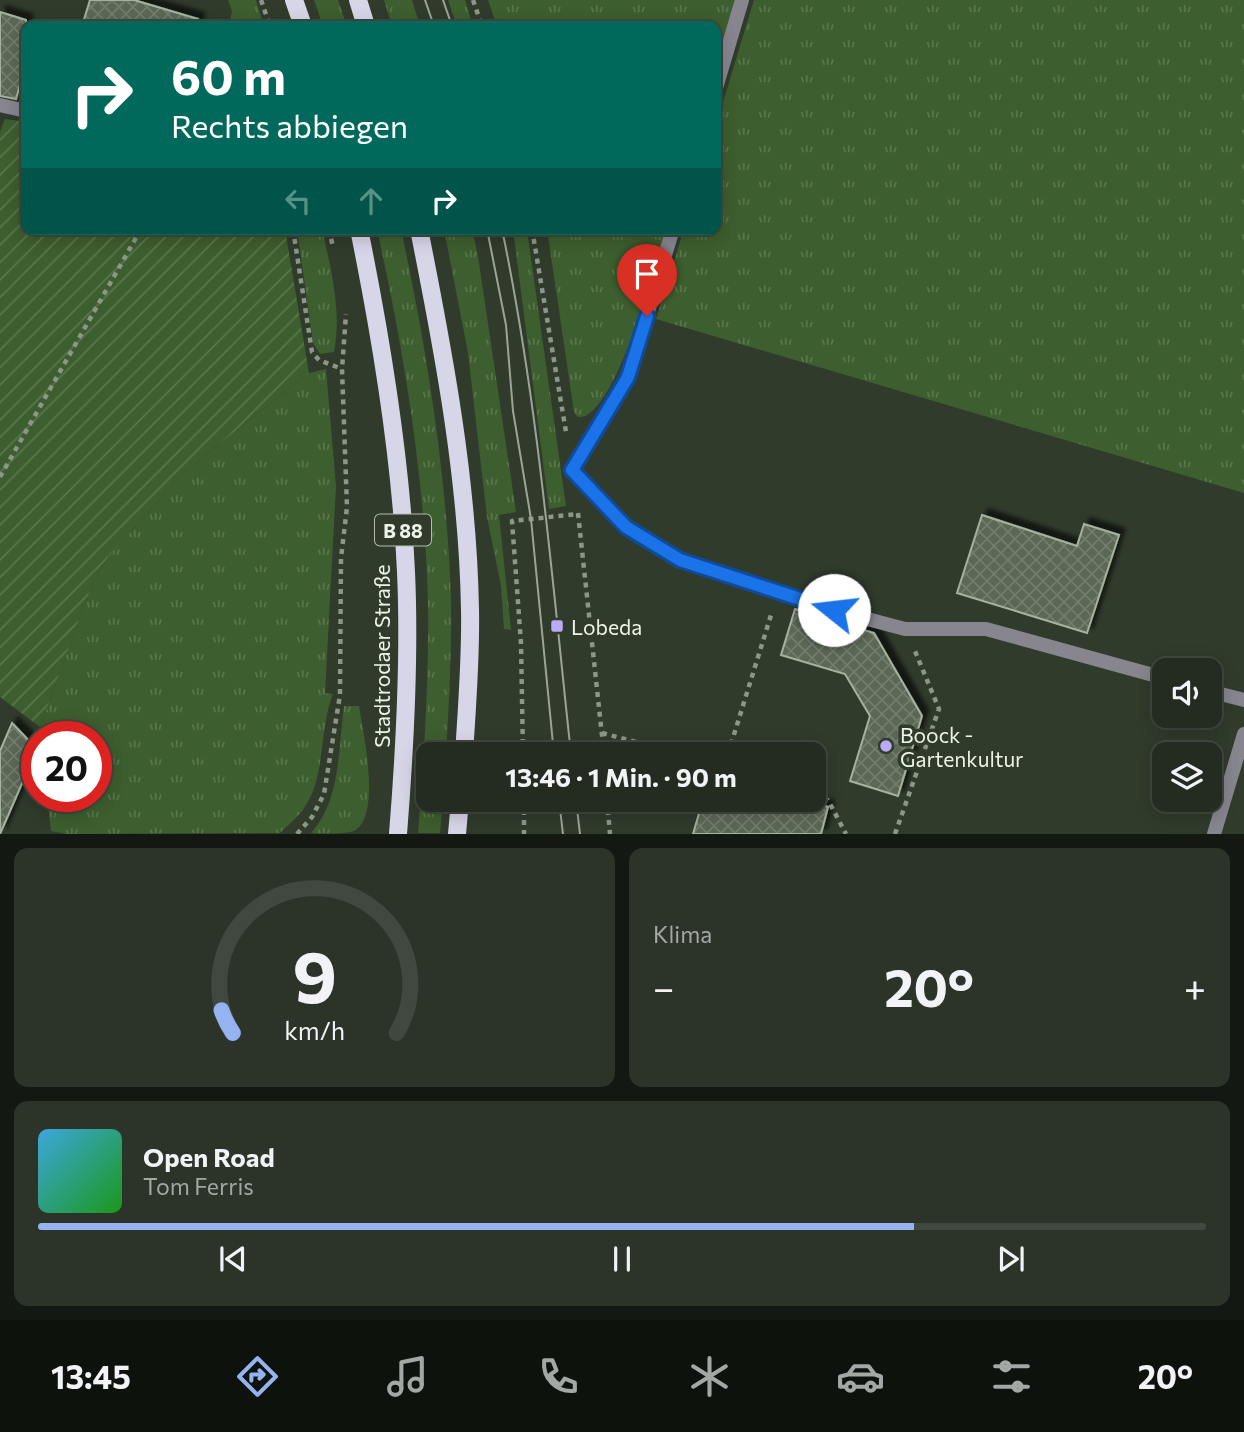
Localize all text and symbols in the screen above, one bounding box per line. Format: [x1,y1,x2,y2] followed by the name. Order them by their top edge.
[171,45,286,105] text: 60 m
[56,49,147,140] icon: right
[171,105,408,145] text: Rechts abbiegen
[279,182,317,220] icon: left
[352,182,390,220] icon: ahead
[425,182,463,220] icon: right
[617,244,677,316] pin
[628,255,666,293] icon: arrive
[375,514,431,545] road number: B 88
[369,564,394,748] street label: Stadtrodaer Straße
[797,573,871,647] position arrow
[571,614,642,639] place label: Lobeda
[549,618,565,634] marker: Lobeda
[1152,658,1222,812] map controls
[1152,658,1222,728] button: sound
[21,721,112,812] speed limit sign: 20
[900,722,1024,771] place label: Boock - Gartenkultur
[878,738,894,754] marker: Boock - Gartenkultur
[1152,742,1222,812] button: layers
[505,761,737,792] text: 13:46 · 1 Min. · 90 m
[653,920,712,948] text: Klima
[292,930,337,1019] text: 9
[884,954,974,1018] text: 20°
[653,963,675,1010] text: −
[1184,963,1206,1010] text: +
[284,1015,345,1045] text: km/h
[143,1141,275,1172] text: Open Road
[143,1172,254,1200] text: Tom Ferris
[214,1240,252,1278] icon: previous
[603,1240,641,1278] icon: pause
[992,1240,1030,1278] icon: next
[233,1352,282,1401] icon: directions
[383,1352,432,1401] icon: music
[534,1352,583,1401] icon: phone
[685,1352,734,1401] icon: climate
[836,1352,885,1401] icon: car
[987,1352,1036,1401] icon: filters
[51,1356,131,1396] text: 13:45
[1138,1356,1193,1396] text: 20°

